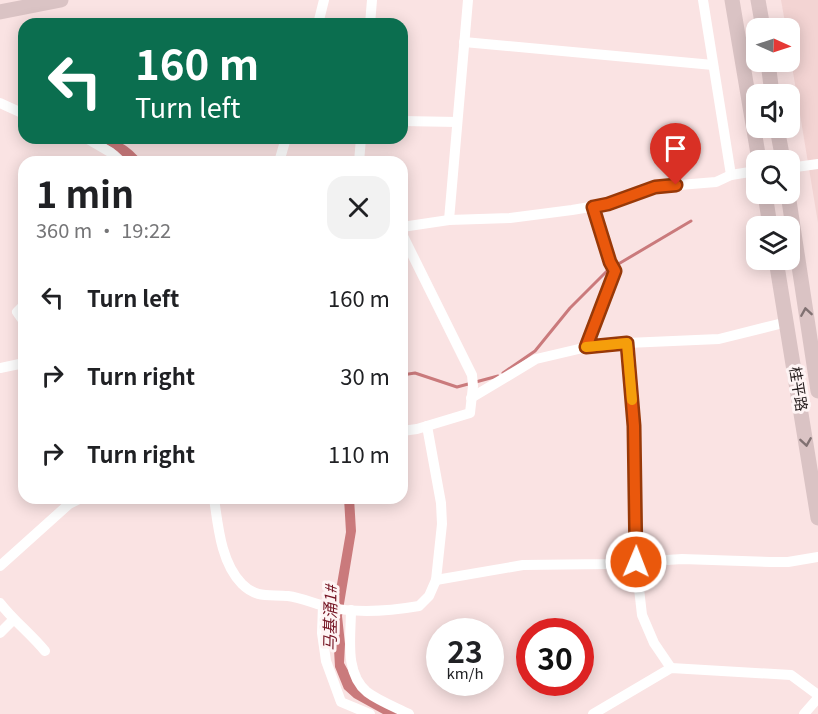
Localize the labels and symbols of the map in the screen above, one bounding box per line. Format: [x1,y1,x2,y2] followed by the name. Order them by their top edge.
[746,18,800,72] north arrow
[650,123,701,185] pin
[800,308,813,318] one-way arrow
[786,365,813,413] street label: 桂平路
[799,436,812,446] one-way arrow
[604,530,668,594] position arrow
[316,583,342,651] water label: 马基涌1#
[516,618,594,696] speed limit sign: 30

